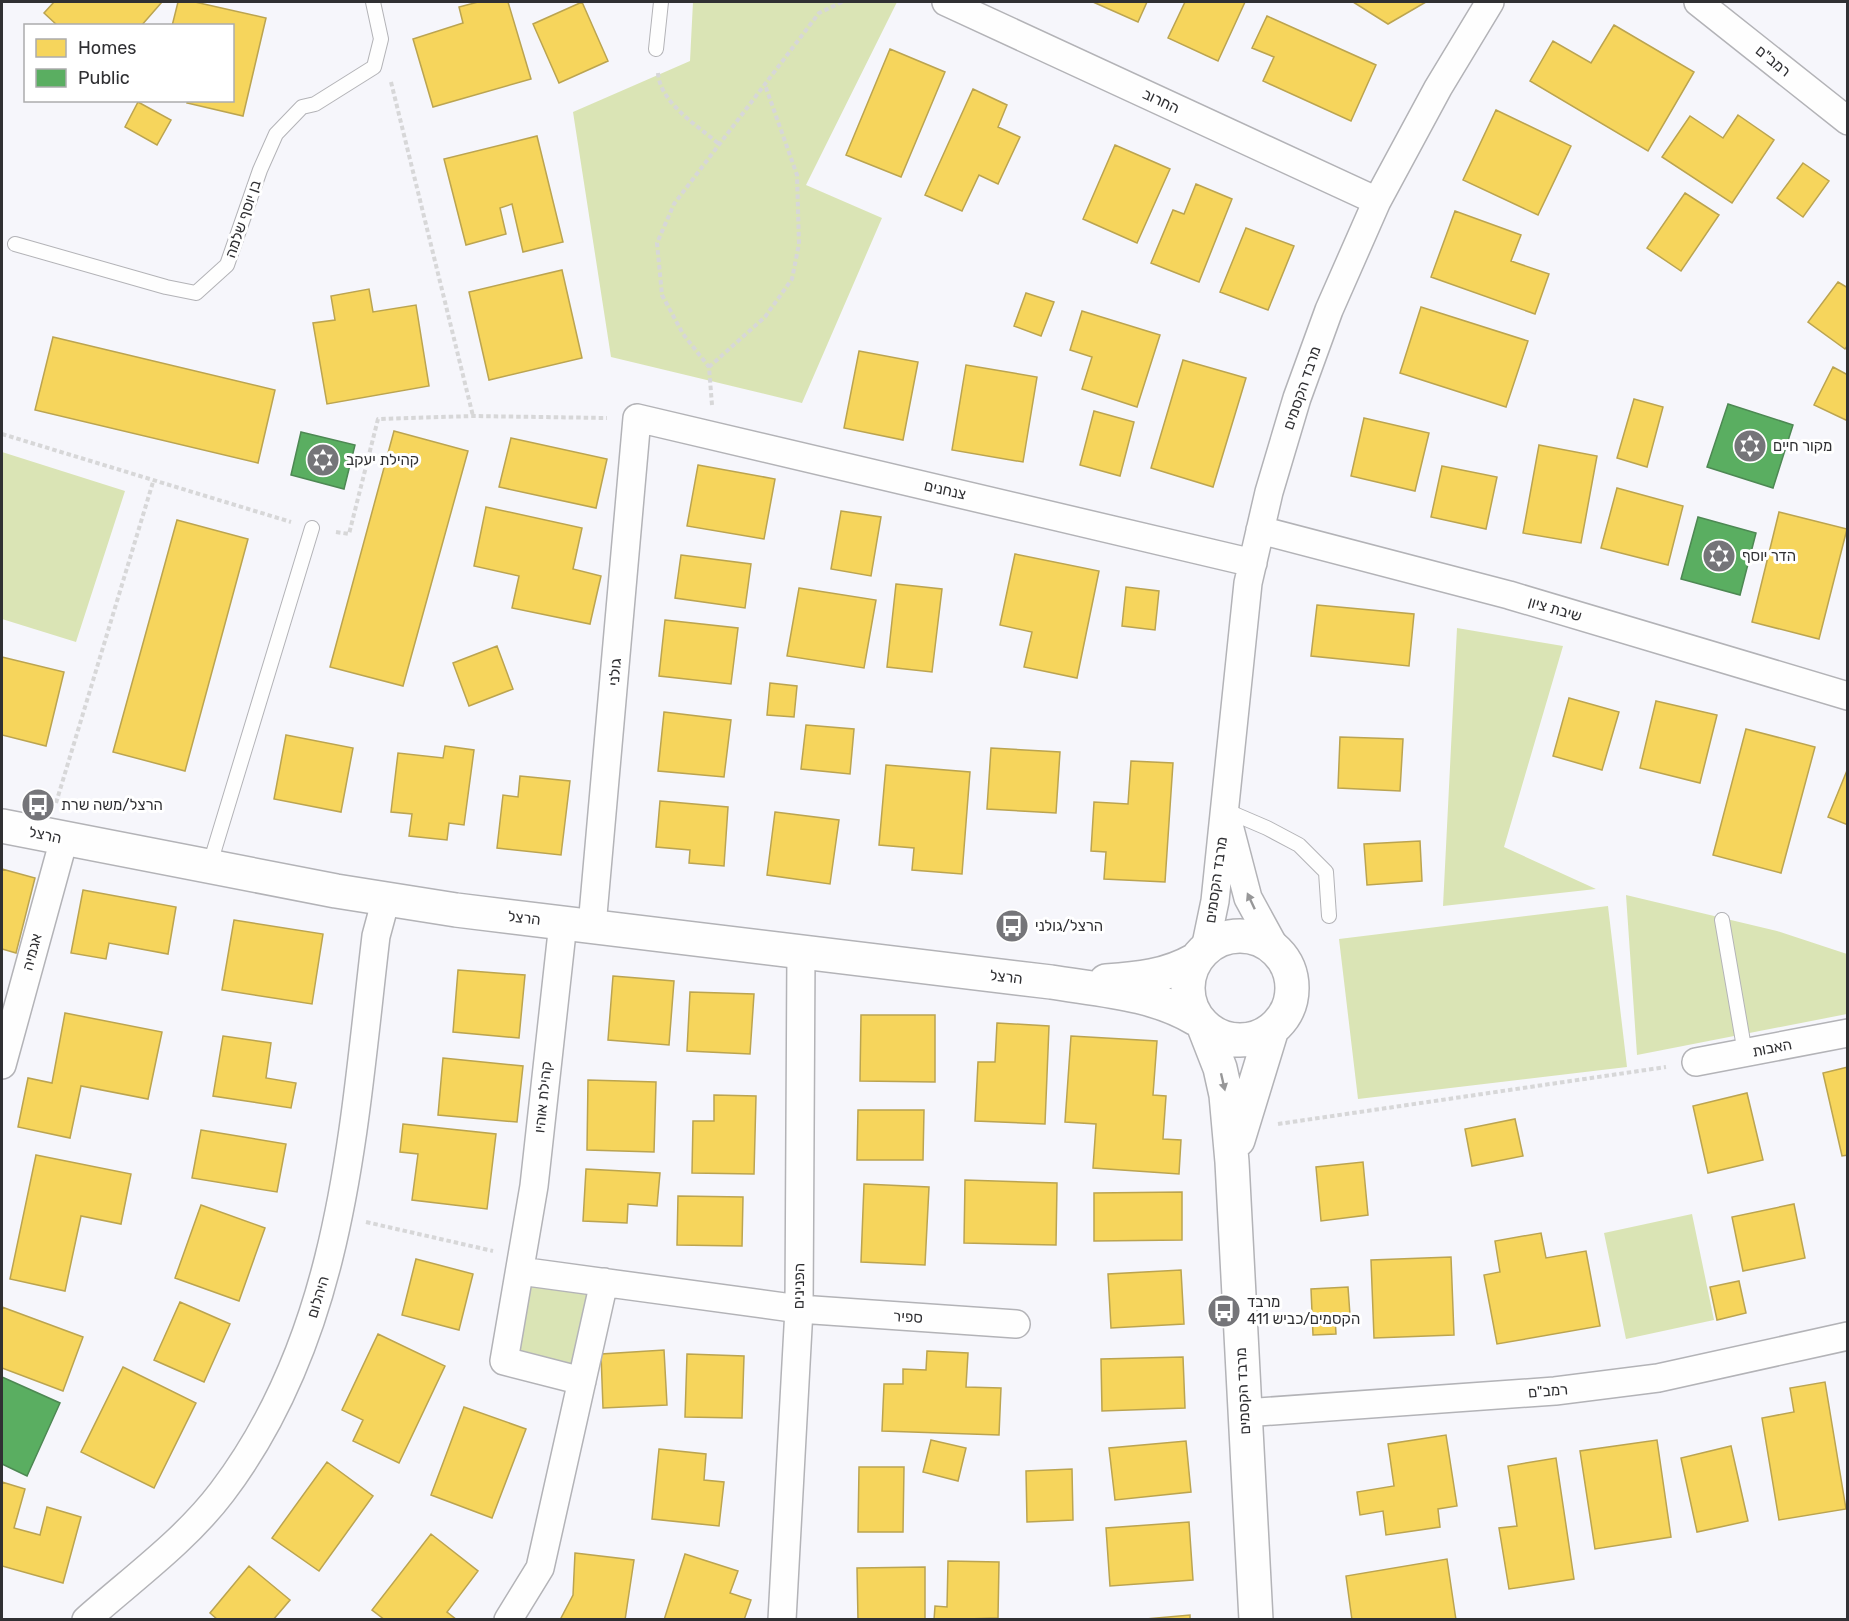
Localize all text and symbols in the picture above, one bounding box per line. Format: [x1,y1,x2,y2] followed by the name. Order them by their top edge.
[24,24,234,102] legend
[78,37,136,59] text: Homes
[1752,41,1794,81] street label: רמב"ם
[78,67,130,89] text: Public
[1140,85,1182,117] street label: החרוב
[221,178,265,260] street label: בן יוסף שלמה
[1279,344,1325,432] street label: מרבד הקסמים
[1732,428,1768,464] synagogue icon: מקור חיים
[1773,437,1832,455] place label: מקור חיים
[305,442,341,478] synagogue icon: קהילת יעקב
[346,451,419,469] place label: קהילת יעקב
[922,476,968,504] street label: צנחנים
[1701,538,1737,574] synagogue icon: הדר יוסף
[1742,547,1796,565] place label: הדר יוסף
[1526,593,1584,625] street label: שיבת ציון
[605,657,625,687] street label: גולני
[20,787,56,823] bus stop icon: הרצל/משה שרת
[61,796,163,814] place label: הרצל/משה שרת
[27,823,63,847] street label: הרצל
[1201,836,1231,924] street label: מרבד הקסמים
[1246,893,1255,910] one-way arrow
[506,907,542,929] street label: הרצל
[994,908,1030,944] bus stop icon: הרצל/גולני
[1035,917,1103,935] place label: הרצל/גולני
[18,931,46,973] street label: אגמיה
[988,966,1024,988] street label: הרצל
[1751,1035,1793,1061] street label: האבות
[530,1060,556,1134] street label: קהילת אוהיו
[1219,1072,1229,1091] one-way arrow
[790,1263,808,1309] street label: הפנינים
[303,1274,333,1320] street label: היהלום
[1206,1293,1242,1329] bus stop icon: מרבד הקסמים/כביש 411
[1247,1293,1360,1328] place label: מרבד הקסמים/כביש 411
[893,1307,923,1327] street label: ספיר
[1232,1347,1254,1435] street label: מרבד הקסמים
[1527,1380,1569,1402] street label: רמב"ם

